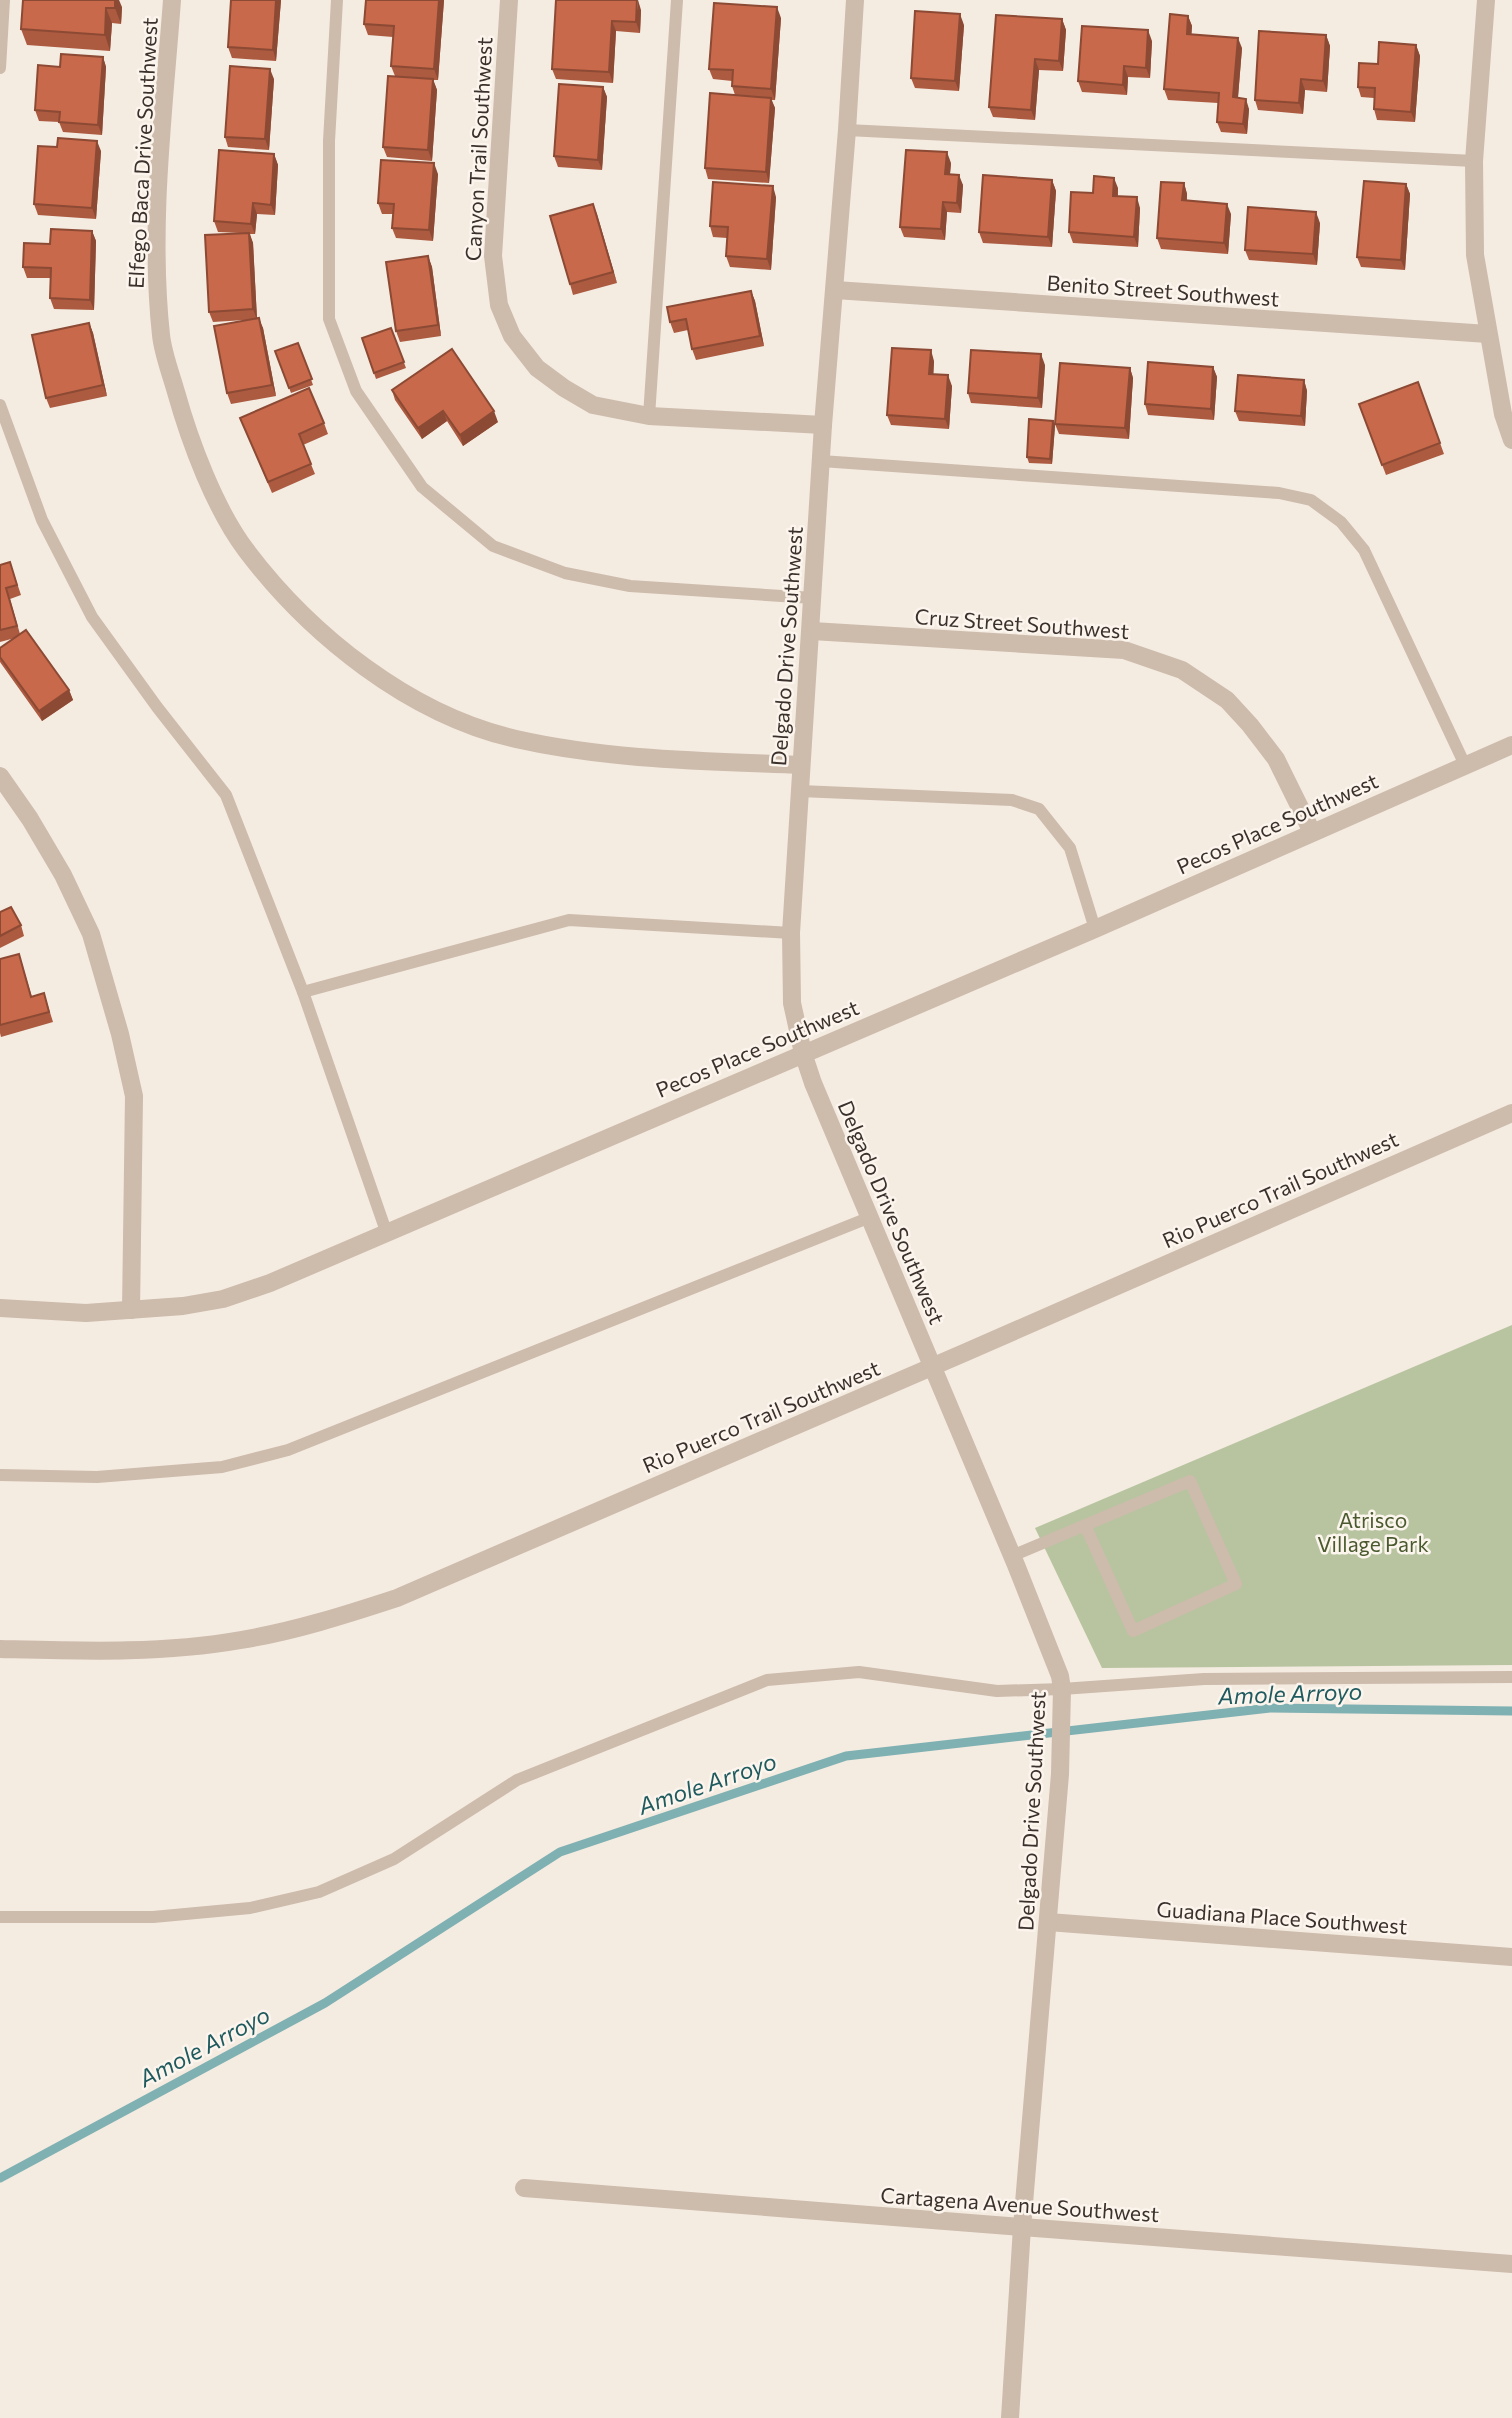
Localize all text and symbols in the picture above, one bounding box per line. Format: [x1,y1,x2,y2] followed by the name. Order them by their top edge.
[122,17,162,289] street label: Elfego Baca Drive Southwest
[460,36,496,262] street label: Canyon Trail Southwest
[1046,269,1280,311] street label: Benito Street Southwest
[765,525,807,767] street label: Delgado Drive Southwest
[914,603,1130,643] street label: Cruz Street Southwest
[1172,767,1382,879] street label: Pecos Place Southwest
[652,994,862,1102] street label: Pecos Place Southwest
[834,1097,950,1327] street label: Delgado Drive Southwest
[1158,1126,1402,1252] street label: Rio Puerco Trail Southwest
[639,1355,883,1477] street label: Rio Puerco Trail Southwest
[1317,1507,1429,1556] park label: Atrisco Village Park
[1216,1676,1363,1710] water label: Amole Arroyo
[1012,1690,1050,1932] street label: Delgado Drive Southwest
[633,1746,780,1820] water label: Amole Arroyo
[1156,1896,1408,1938] street label: Guadiana Place Southwest
[133,2000,274,2093] water label: Amole Arroyo
[880,2182,1160,2226] street label: Cartagena Avenue Southwest

